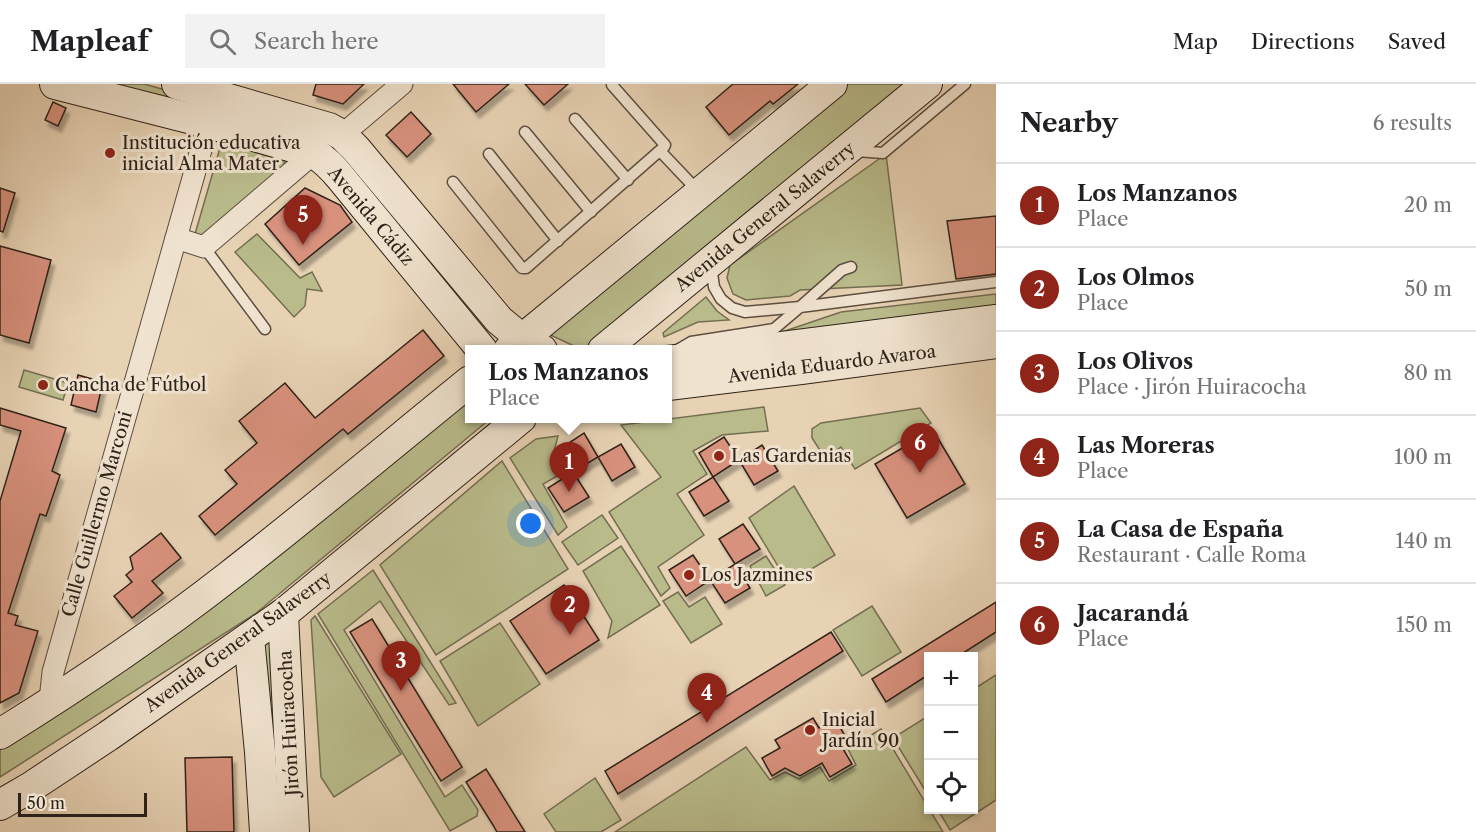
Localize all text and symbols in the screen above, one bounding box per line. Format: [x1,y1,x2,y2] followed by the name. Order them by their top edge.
[185,14,605,68] search box
[30,24,149,58] text: Mapleaf
[206,25,239,58] icon: search
[254,28,379,55] text: Search here
[1173,29,1218,54] text: Map
[1251,29,1355,54] text: Directions
[1388,29,1446,54] text: Saved
[1020,107,1118,139] text: Nearby
[1373,111,1452,135] text: 6 results
[122,132,301,175] place label: Institución educativa inicial Alma Mater
[670,137,860,297] street label: Avenida General Salaverry
[103,146,117,160] marker: Institución educativa inicial Alma Mater
[323,161,419,270] street label: Avenida Cádiz
[1077,180,1237,207] text: Los Manzanos
[1035,193,1044,217] text: 1
[1404,193,1452,217] text: 20 m
[284,196,322,245] pin: 5
[1077,207,1128,231] text: Place
[1077,264,1194,291] text: Los Olmos
[1034,277,1045,301] text: 2
[1405,277,1452,301] text: 50 m
[1077,291,1128,315] text: Place
[726,340,938,388] street label: Avenida Eduardo Avaroa
[465,345,672,423] popup
[1077,348,1193,375] text: Los Olivos
[488,359,649,386] text: Los Manzanos
[1034,361,1045,385] text: 3
[1404,361,1452,385] text: 80 m
[55,374,206,396] place label: Cancha de Fútbol
[1077,375,1307,399] text: Place · Jirón Huiracocha
[36,378,50,392] marker: Cancha de Fútbol
[488,386,540,410] text: Place
[57,408,137,619] street label: Calle Guillermo Marconi
[900,424,940,473] pin: 6
[1077,432,1215,459] text: Las Moreras
[550,442,588,492] pin: 1
[731,445,851,467] place label: Las Gardenias
[1034,445,1045,469] text: 4
[1394,445,1452,469] text: 100 m
[712,449,726,463] marker: Las Gardenias
[1077,459,1128,483] text: Place
[516,509,545,538] your location
[1077,516,1284,543] text: La Casa de España
[1034,529,1045,553] text: 5
[1395,529,1452,553] text: 140 m
[1077,543,1306,567] text: Restaurant · Calle Roma
[701,564,813,586] place label: Los Jazmines
[140,566,336,718] street label: Avenida General Salaverry
[682,568,696,582] marker: Los Jazmines
[550,586,590,635] pin: 2
[1077,600,1189,627] text: Jacarandá
[1034,613,1045,637] text: 6
[1396,613,1452,637] text: 150 m
[1077,627,1128,651] text: Place
[382,642,420,691] pin: 3
[274,649,304,799] street label: Jirón Huiracocha
[924,652,978,814] map controls
[924,652,978,706] button: +
[688,674,726,723] pin: 4
[924,706,978,760] button: −
[819,709,899,752] place label: Inicial Jardín 90
[803,723,817,737] marker: Inicial Jardín 90
[924,760,978,814] button: locate
[18,790,147,818] scale bar
[27,793,65,813] text: 50 m

